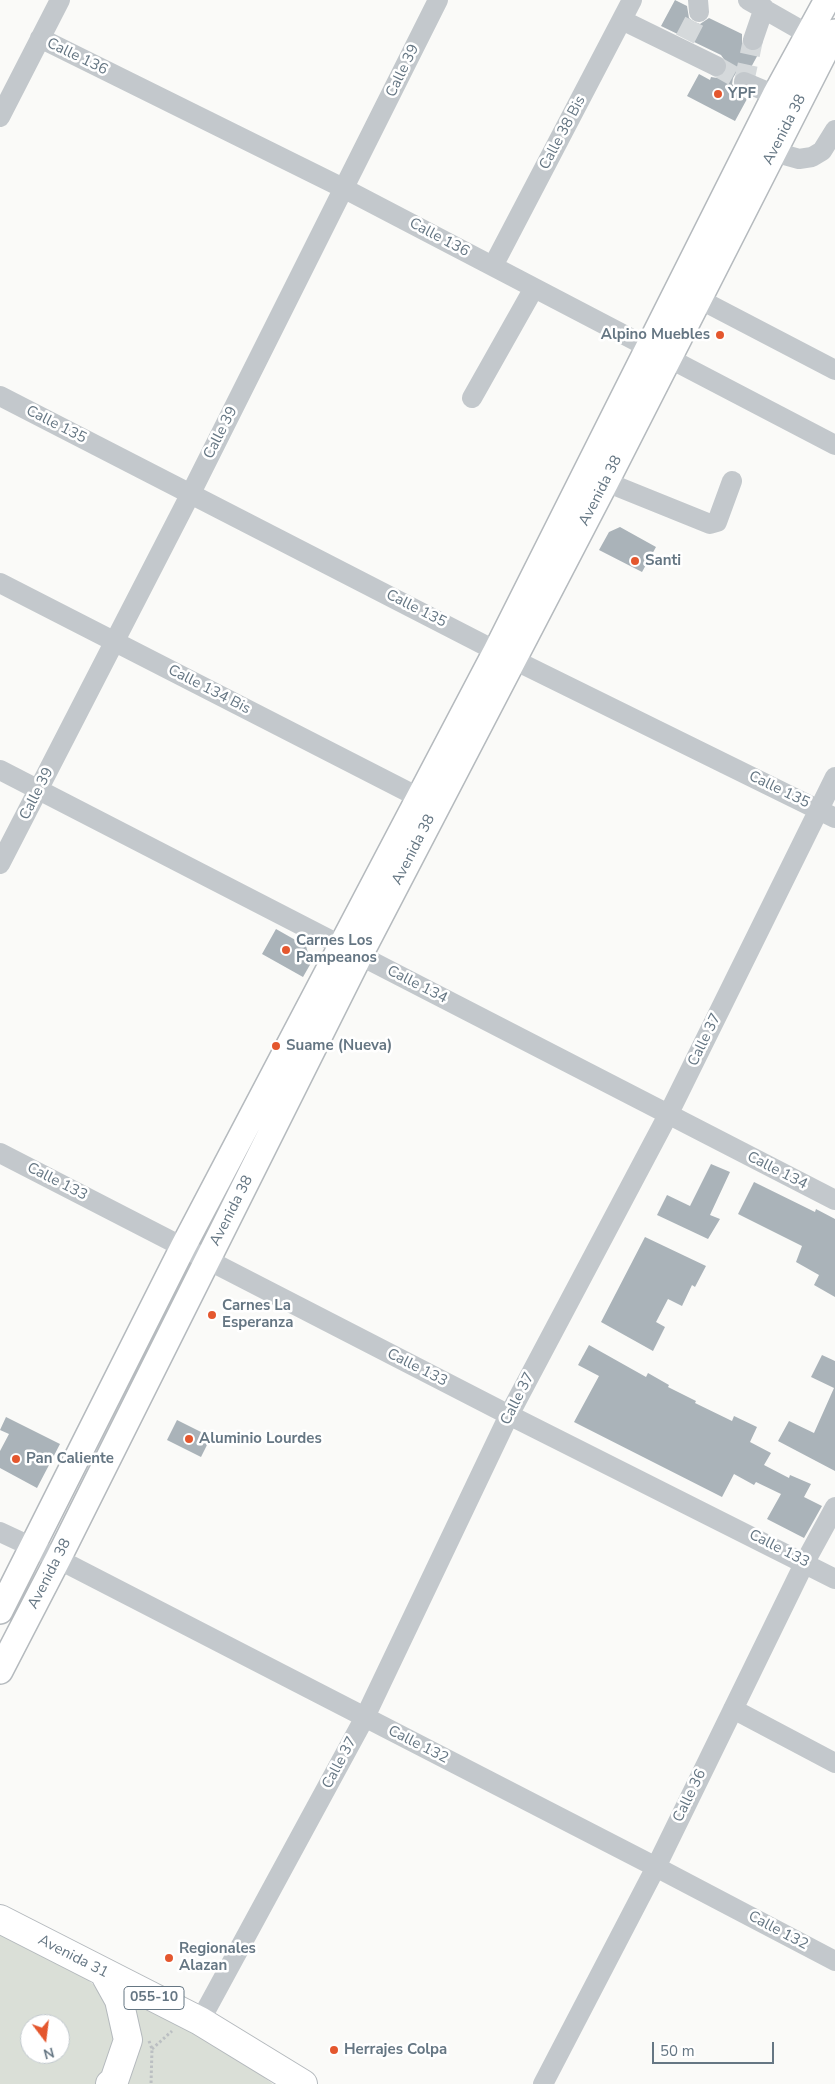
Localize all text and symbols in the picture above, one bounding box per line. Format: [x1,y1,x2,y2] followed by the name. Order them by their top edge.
[44,35,110,79] street label: Calle 136
[383,42,423,100] street label: Calle 39
[728,85,756,103] place label: YPF
[712,88,724,100] marker: YPF
[760,92,810,168] street label: Avenida 38
[536,93,590,173] street label: Calle 38 Bis
[406,215,472,261] street label: Calle 136
[601,326,710,344] place label: Alpino Muebles
[714,329,726,341] marker: Alpino Muebles
[23,402,89,448] street label: Calle 135
[200,404,242,462] street label: Calle 39
[576,453,626,529] street label: Avenida 38
[645,552,681,570] place label: Santi
[629,555,641,567] marker: Santi
[383,586,449,632] street label: Calle 135
[165,662,253,718] street label: Calle 134 Bis
[16,765,58,823] street label: Calle 39
[746,768,812,812] street label: Calle 135
[389,812,439,888] street label: Avenida 38
[296,932,377,967] place label: Carnes Los Pampeanos
[280,944,292,956] marker: Carnes Los Pampeanos
[384,962,450,1008] street label: Calle 134
[685,1011,725,1069] street label: Calle 37
[286,1037,392,1055] place label: Suame (Nueva)
[270,1040,282,1052] marker: Suame (Nueva)
[744,1148,810,1194] street label: Calle 134
[24,1159,90,1205] street label: Calle 133
[207,1173,257,1249] street label: Avenida 38
[222,1297,293,1332] place label: Carnes La Esperanza
[206,1309,218,1321] marker: Carnes La Esperanza
[384,1345,450,1391] street label: Calle 133
[497,1370,539,1428] street label: Calle 37
[199,1430,322,1448] place label: Aluminio Lourdes
[183,1433,195,1445] marker: Aluminio Lourdes
[26,1450,114,1468] place label: Pan Caliente
[10,1453,22,1465] marker: Pan Caliente
[746,1526,812,1572] street label: Calle 133
[25,1536,75,1612] street label: Avenida 38
[385,1722,451,1768] street label: Calle 132
[319,1734,361,1792] street label: Calle 37
[670,1767,710,1825] street label: Calle 36
[745,1908,811,1954] street label: Calle 132
[35,1932,111,1982] street label: Avenida 31
[179,1940,256,1975] place label: Regionales Alazan
[163,1952,175,1964] marker: Regionales Alazan
[124,1986,184,2010] road number: 055-10
[20,2014,70,2064] north arrow
[655,2032,778,2064] scale bar
[344,2041,447,2059] place label: Herrajes Colpa
[660,2041,695,2061] text: 50 m
[41,2042,56,2064] text: N
[328,2044,340,2056] marker: Herrajes Colpa

